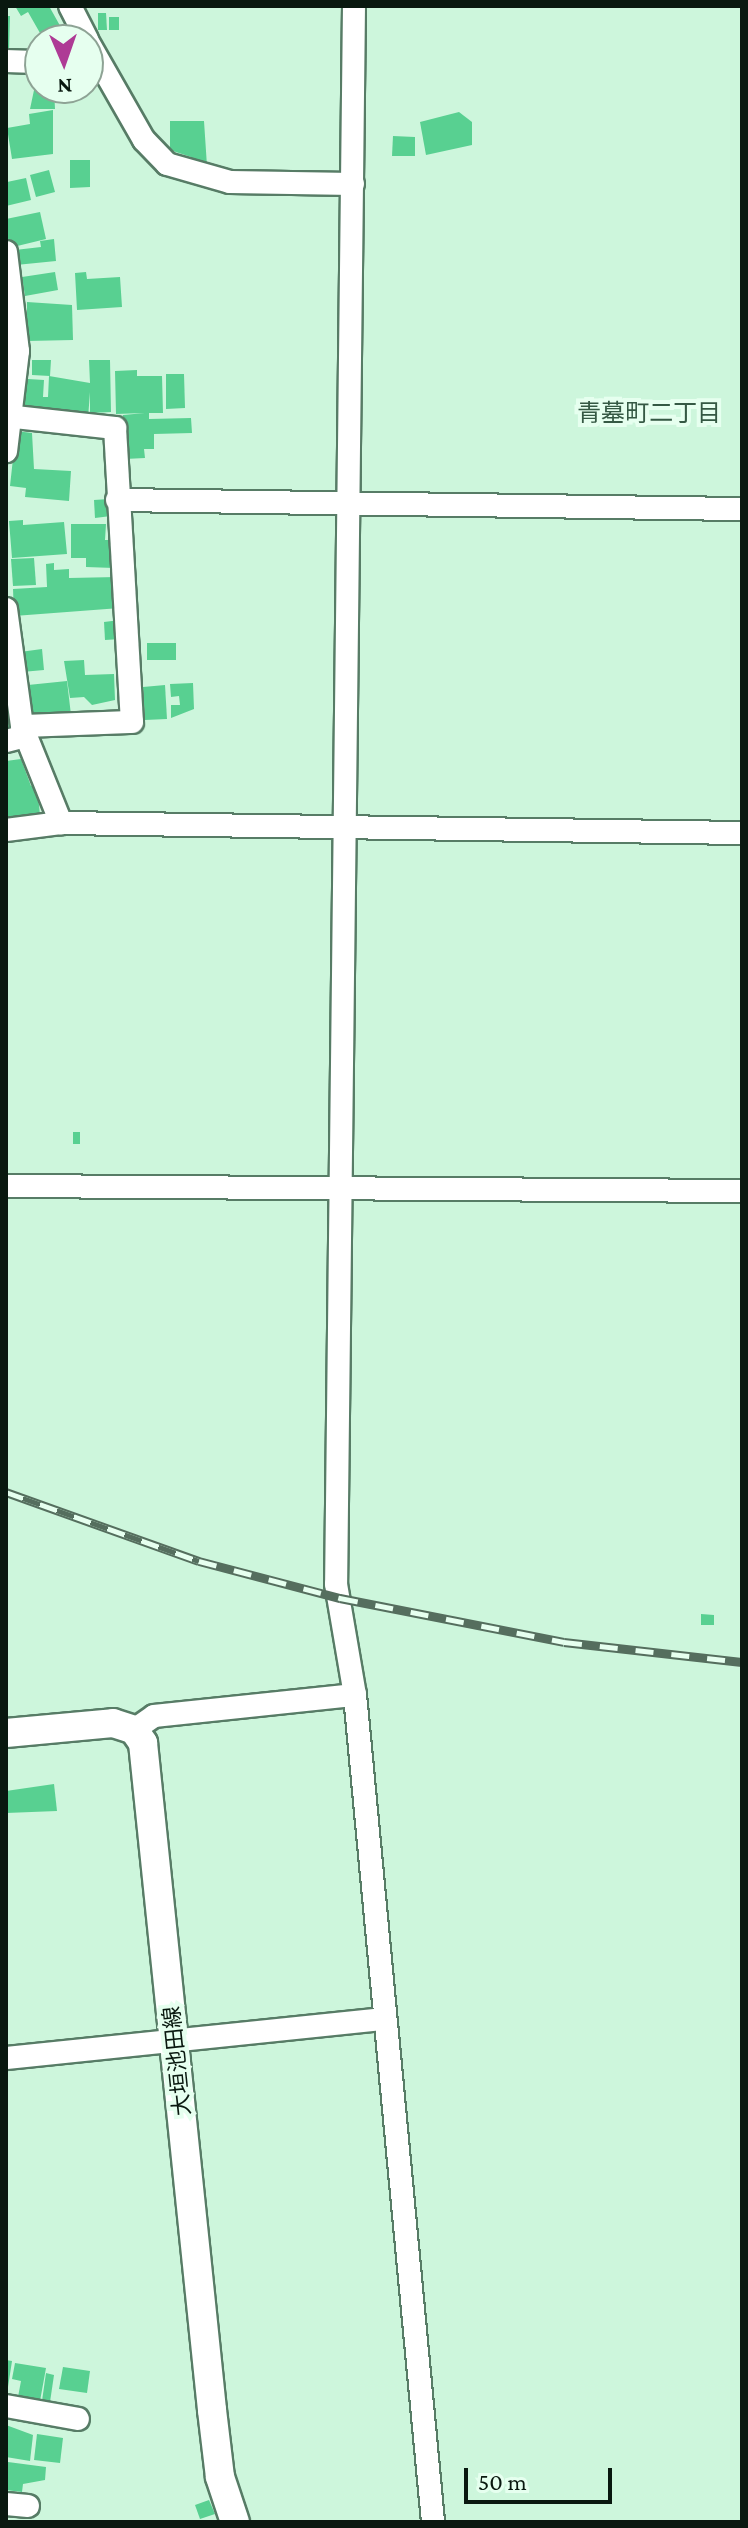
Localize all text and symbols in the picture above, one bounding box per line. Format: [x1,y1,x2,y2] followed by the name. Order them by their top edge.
[24,24,104,104] north arrow
[57,74,73,99] text: N
[577,399,721,427] district label: 青墓町二丁目
[158,2005,196,2117] street label: 大垣池田線
[468,2452,616,2502] scale bar
[478,2468,527,2495] text: 50 m

